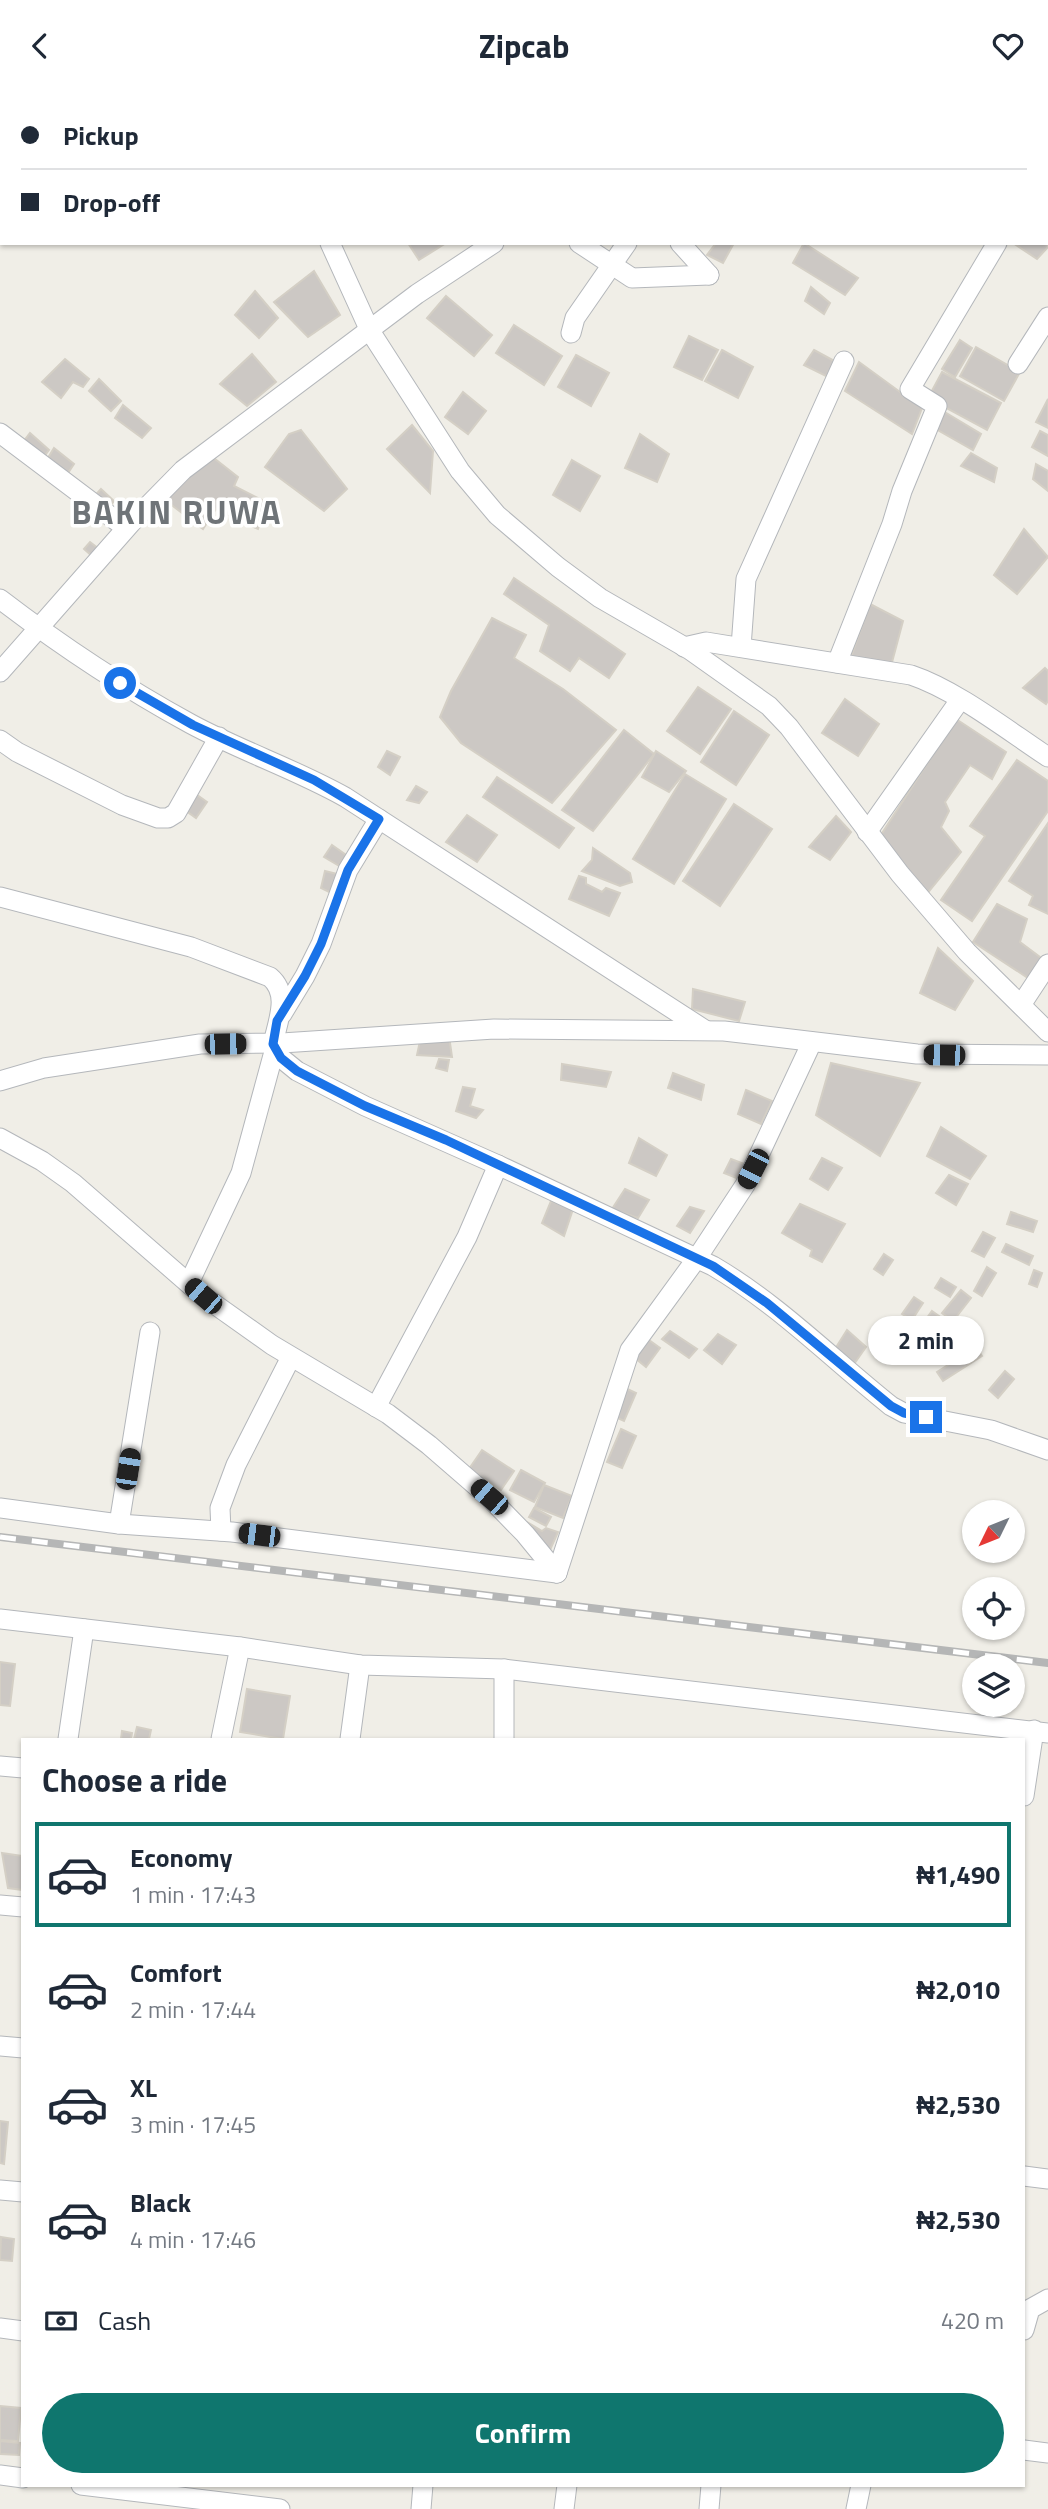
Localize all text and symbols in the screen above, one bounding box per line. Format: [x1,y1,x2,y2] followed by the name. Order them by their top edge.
[479,22,569,70] text: Zipcab
[21,27,59,65] icon: back
[989,27,1027,65] icon: heart
[63,116,139,155] text: Pickup
[63,183,160,222] text: Drop-off
[72,487,282,537] district label: BAKIN RUWA
[104,667,136,699] route start
[204,1033,247,1055] car
[923,1044,966,1066] car
[735,1146,772,1192] car
[181,1274,226,1318] car
[868,1315,984,1365] callout: 2 min
[898,1323,954,1358] text: 2 min
[910,1401,942,1433] route end
[115,1447,142,1491] car
[467,1475,512,1519] car
[962,1500,1026,1563] north arrow
[962,1500,1025,1717] map controls
[237,1522,282,1548] car
[962,1577,1025,1640] button: locate
[962,1654,1025,1717] button: layers
[42,1756,227,1804] text: Choose a ride
[130,1838,232,1877] text: Economy
[46,1843,109,1906] icon: car
[916,1855,1000,1894] text: ₦1,490
[130,1877,256,1912] text: 1 min · 17:43
[130,1953,222,1992] text: Comfort
[46,1958,109,2021] icon: car
[916,1970,1000,2009] text: ₦2,010
[130,1992,256,2027] text: 2 min · 17:44
[130,2068,157,2107] text: XL
[46,2073,109,2136] icon: car
[916,2085,1000,2124] text: ₦2,530
[130,2107,256,2142] text: 3 min · 17:45
[130,2183,191,2222] text: Black
[46,2188,109,2251] icon: car
[916,2200,1000,2239] text: ₦2,530
[130,2222,256,2257] text: 4 min · 17:46
[98,2301,151,2340] text: Cash
[42,2302,80,2340] icon: cash
[941,2303,1004,2338] text: 420 m
[42,2393,1004,2473] button: Confirm

